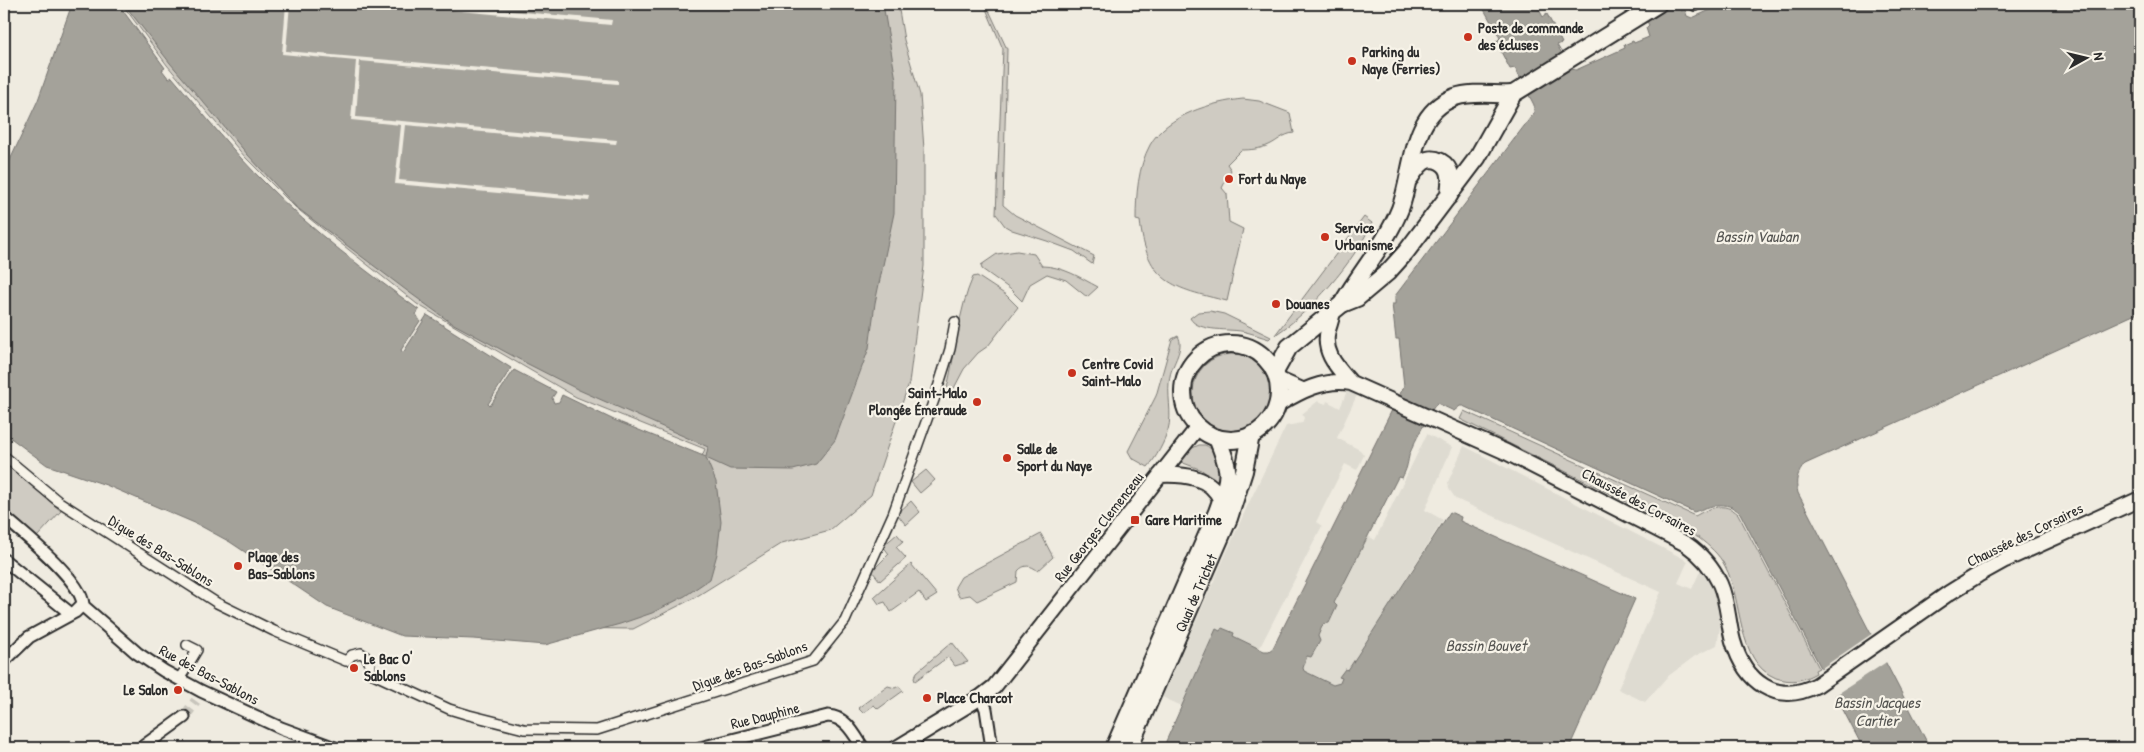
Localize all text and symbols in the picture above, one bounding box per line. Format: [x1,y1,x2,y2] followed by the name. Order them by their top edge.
[1478,17,1584,55] place label: Poste de commande des écluses
[1462,31,1474,43] marker: Poste de commande des écluses
[2062,32,2112,82] north arrow
[1362,41,1440,80] place label: Parking du Naye (Ferries)
[2089,51,2109,62] text: N
[1346,55,1358,67] marker: Parking du Naye (Ferries)
[1238,168,1307,190] place label: Fort du Naye
[1223,173,1235,185] marker: Fort du Naye
[1335,217,1393,255] place label: Service Urbanisme
[1716,225,1800,247] water label: Bassin Vauban
[1319,231,1331,243] marker: Service Urbanisme
[1286,293,1330,314] place label: Douanes
[1270,298,1282,310] marker: Douanes
[1082,353,1153,391] place label: Centre Covid Saint-Malo
[1066,367,1078,379] marker: Centre Covid Saint-Malo
[869,382,967,421] place label: Saint-Malo Plongée Émeraude
[971,396,983,408] marker: Saint-Malo Plongée Émeraude
[1017,438,1092,477] place label: Salle de Sport du Naye
[1001,452,1013,464] marker: Salle de Sport du Naye
[1578,462,1700,541] street label: Chaussée des Corsaires
[1049,467,1148,586] street label: Rue Georges Clemenceau
[1963,497,2087,572] street label: Chaussée des Corsaires
[1145,509,1222,530] place label: Gare Maritime
[105,510,218,592] street label: Digue des Bas-Sablons
[1129,514,1141,526] marker: Gare Maritime
[248,546,315,584] place label: Plage des Bas-Sablons
[1170,550,1223,635] street label: Quai de Trichet
[232,560,244,572] marker: Plage des Bas-Sablons
[1446,634,1529,656] water label: Bassin Bouvet
[690,635,810,696] street label: Digue des Bas-Sablons
[156,639,263,710] street label: Rue des Bas-Sablons
[364,648,413,686] place label: Le Bac O' Sablons
[348,662,360,674] marker: Le Bac O' Sablons
[123,679,168,700] place label: Le Salon
[172,684,184,696] marker: Le Salon
[937,687,1013,708] place label: Place Charcot
[1834,691,1922,731] water label: Bassin Jacques Cartier
[921,692,933,704] marker: Place Charcot
[728,697,801,734] street label: Rue Dauphine

